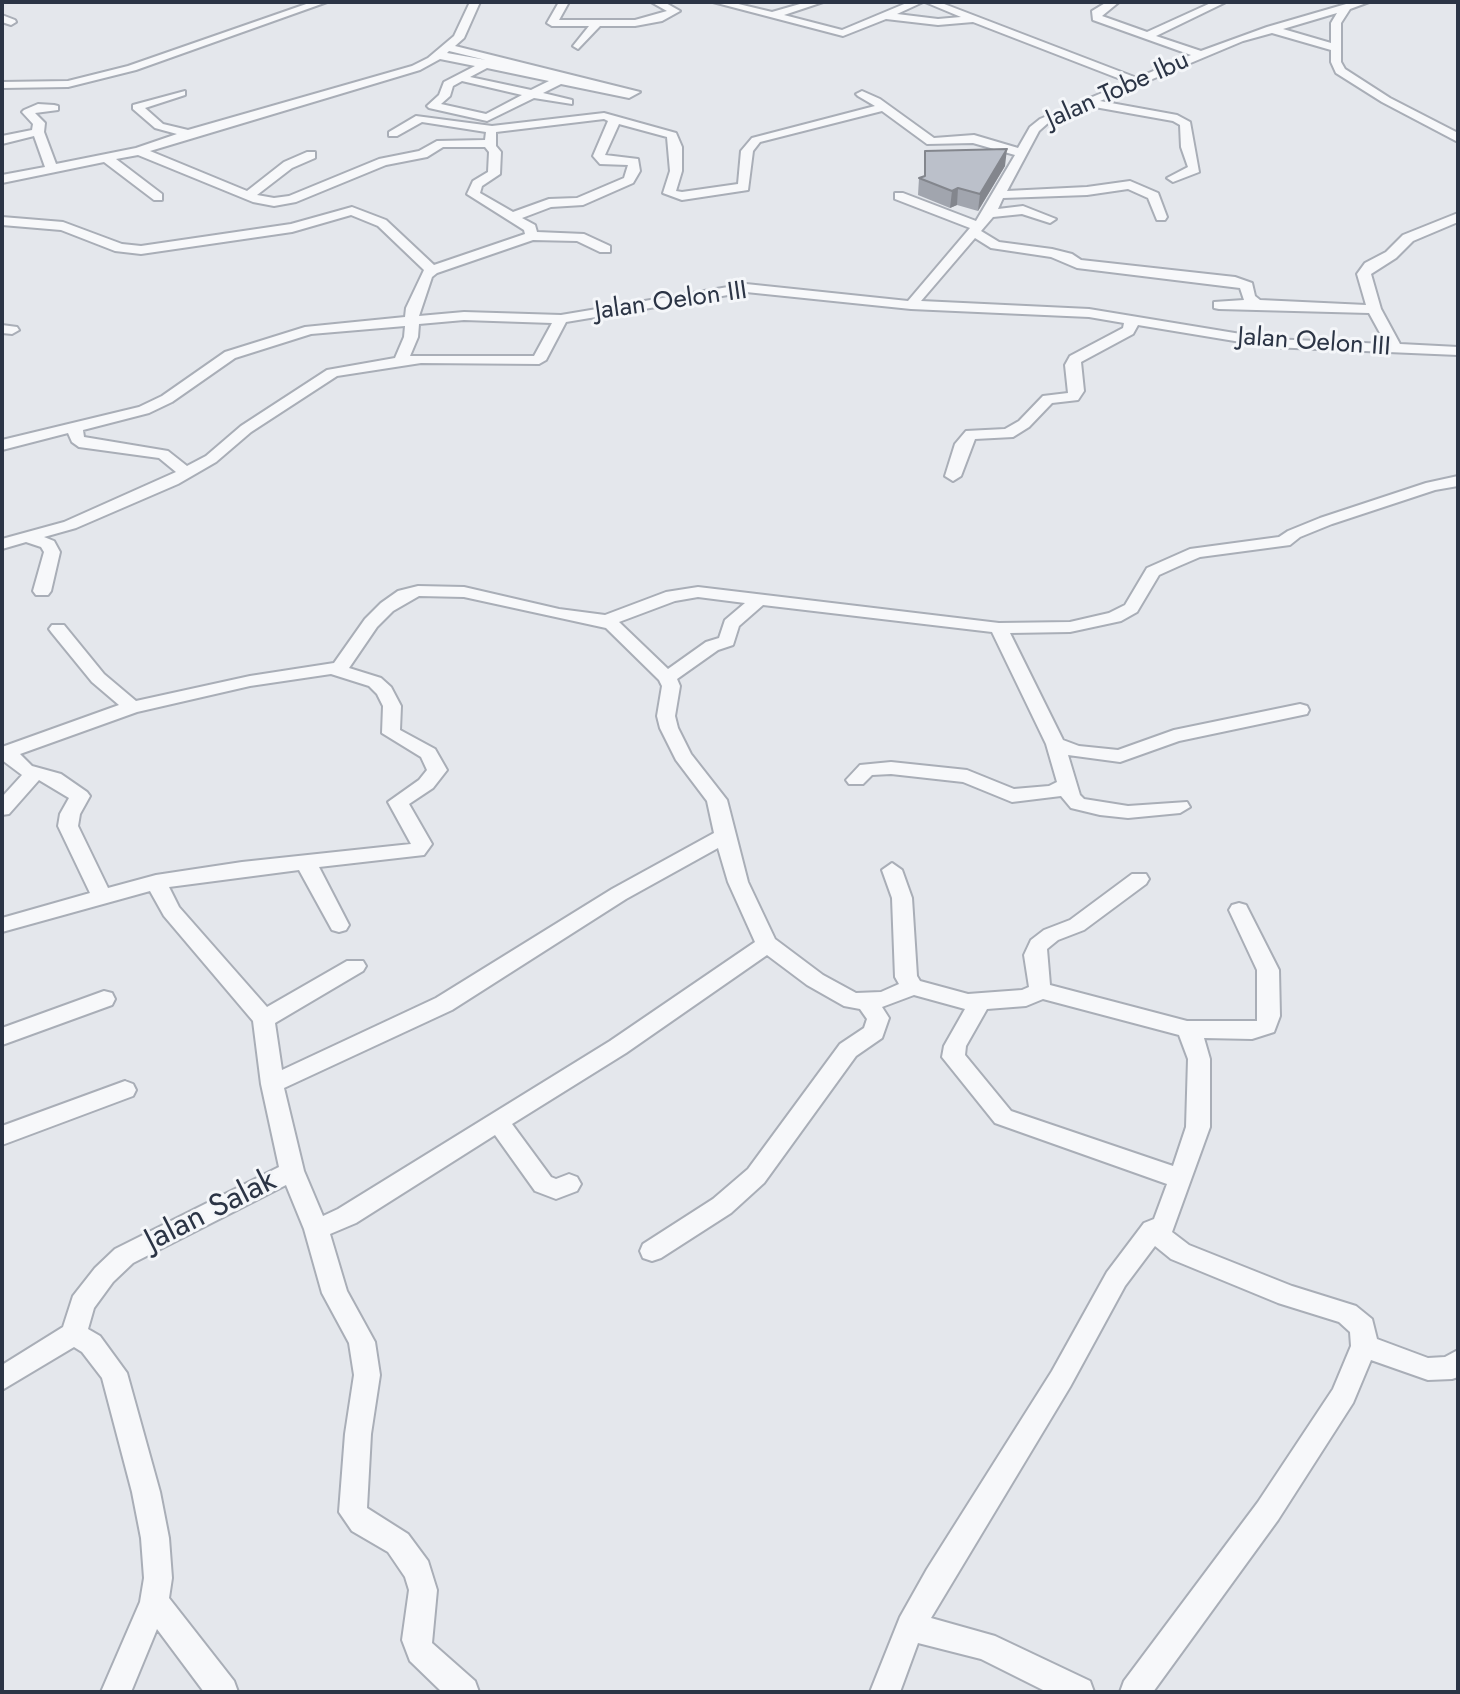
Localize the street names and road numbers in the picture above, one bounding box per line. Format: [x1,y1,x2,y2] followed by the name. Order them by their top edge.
[1042,46,1194,136] street label: Jalan Tobe Ibu
[593,276,749,328] street label: Jalan Oelon III
[1236,322,1392,364] street label: Jalan Oelon III
[139,1163,283,1261] street label: Jalan Salak

